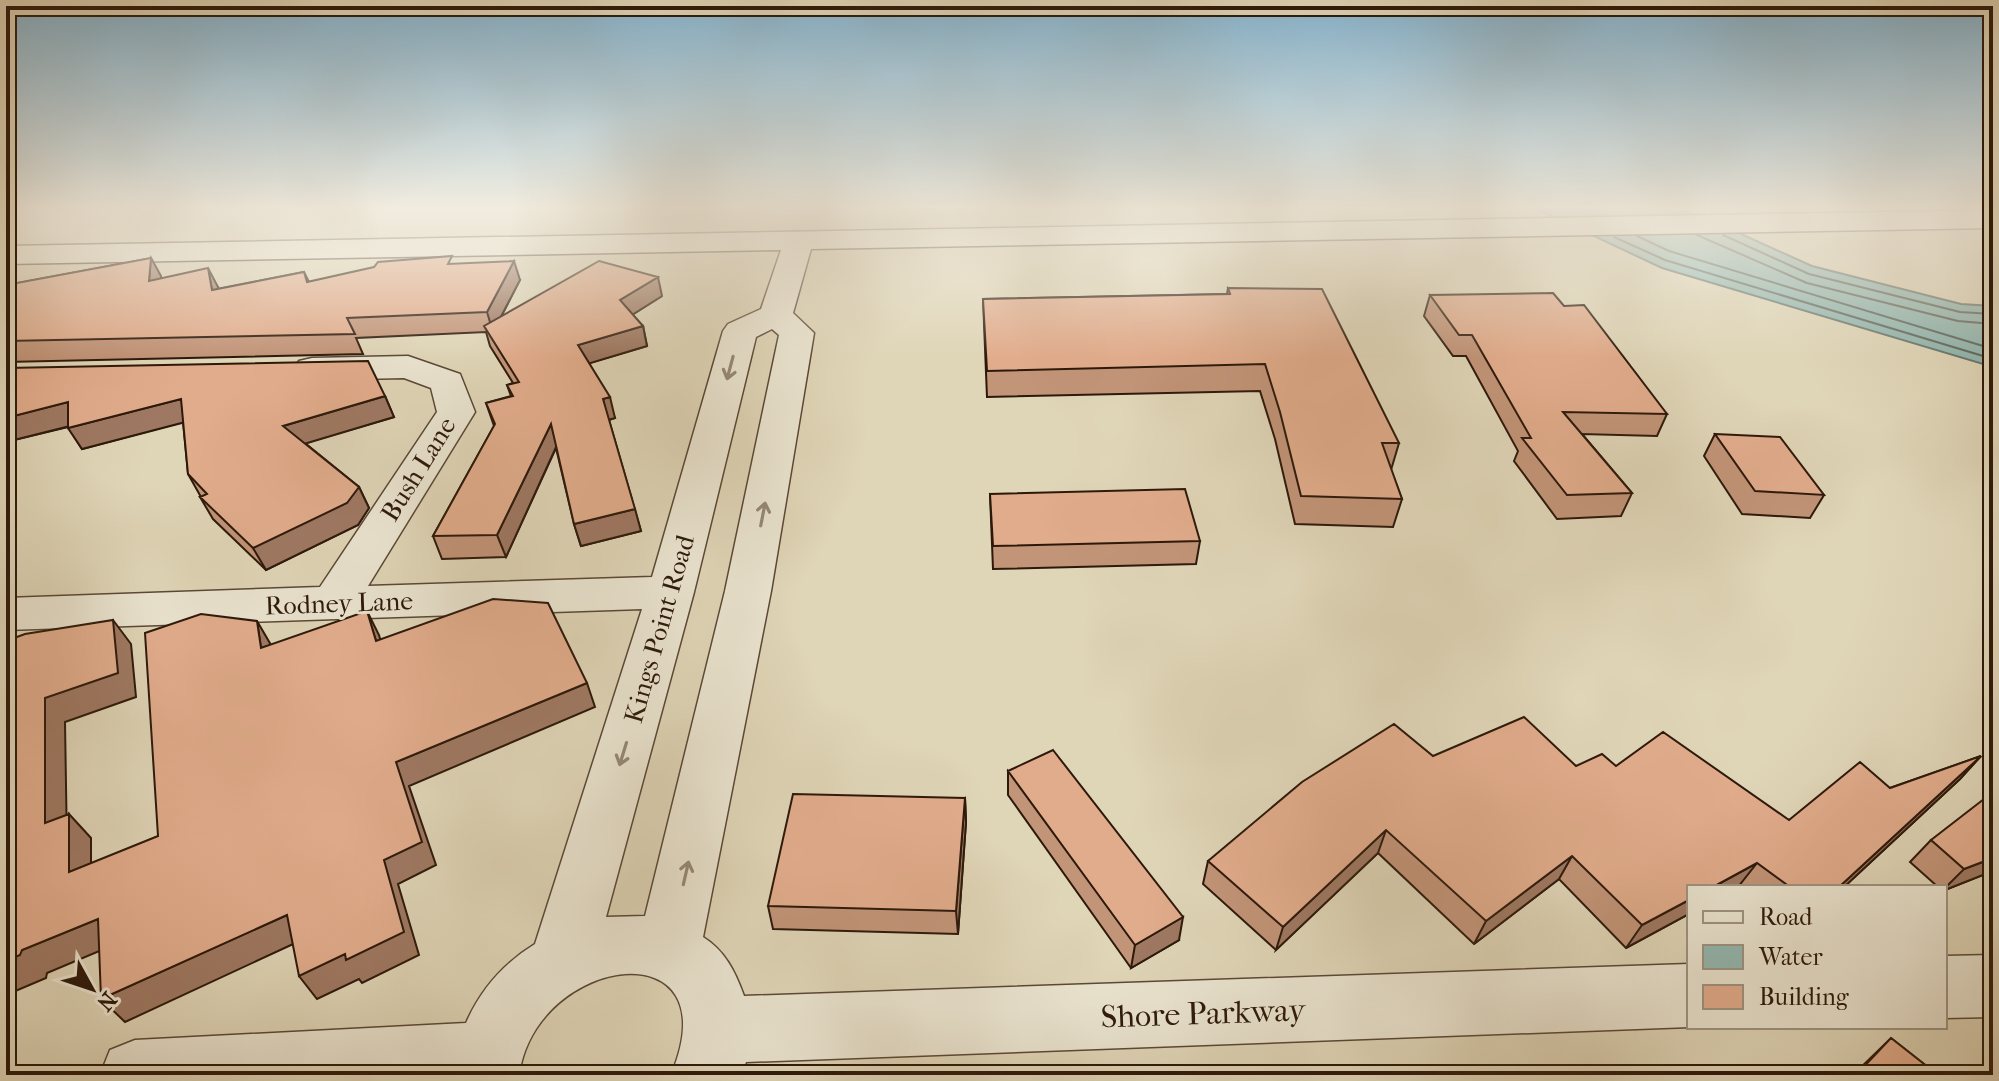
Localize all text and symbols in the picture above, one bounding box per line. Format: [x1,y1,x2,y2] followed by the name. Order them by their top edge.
[722,355,737,381] one-way arrow
[374,411,463,527] street label: Bush Lane
[756,502,771,527] one-way arrow
[618,531,701,727] street label: Kings Point Road
[264,585,414,622] street label: Rodney Lane
[615,740,630,766] one-way arrow
[679,861,694,887] one-way arrow
[1687,885,1947,1029] legend
[1759,903,1813,931] text: Road
[1758,943,1823,971] text: Water
[52,949,132,1029] north arrow
[1759,983,1850,1011] text: Building
[91,986,122,1016] text: N
[1100,991,1307,1036] street label: Shore Parkway

